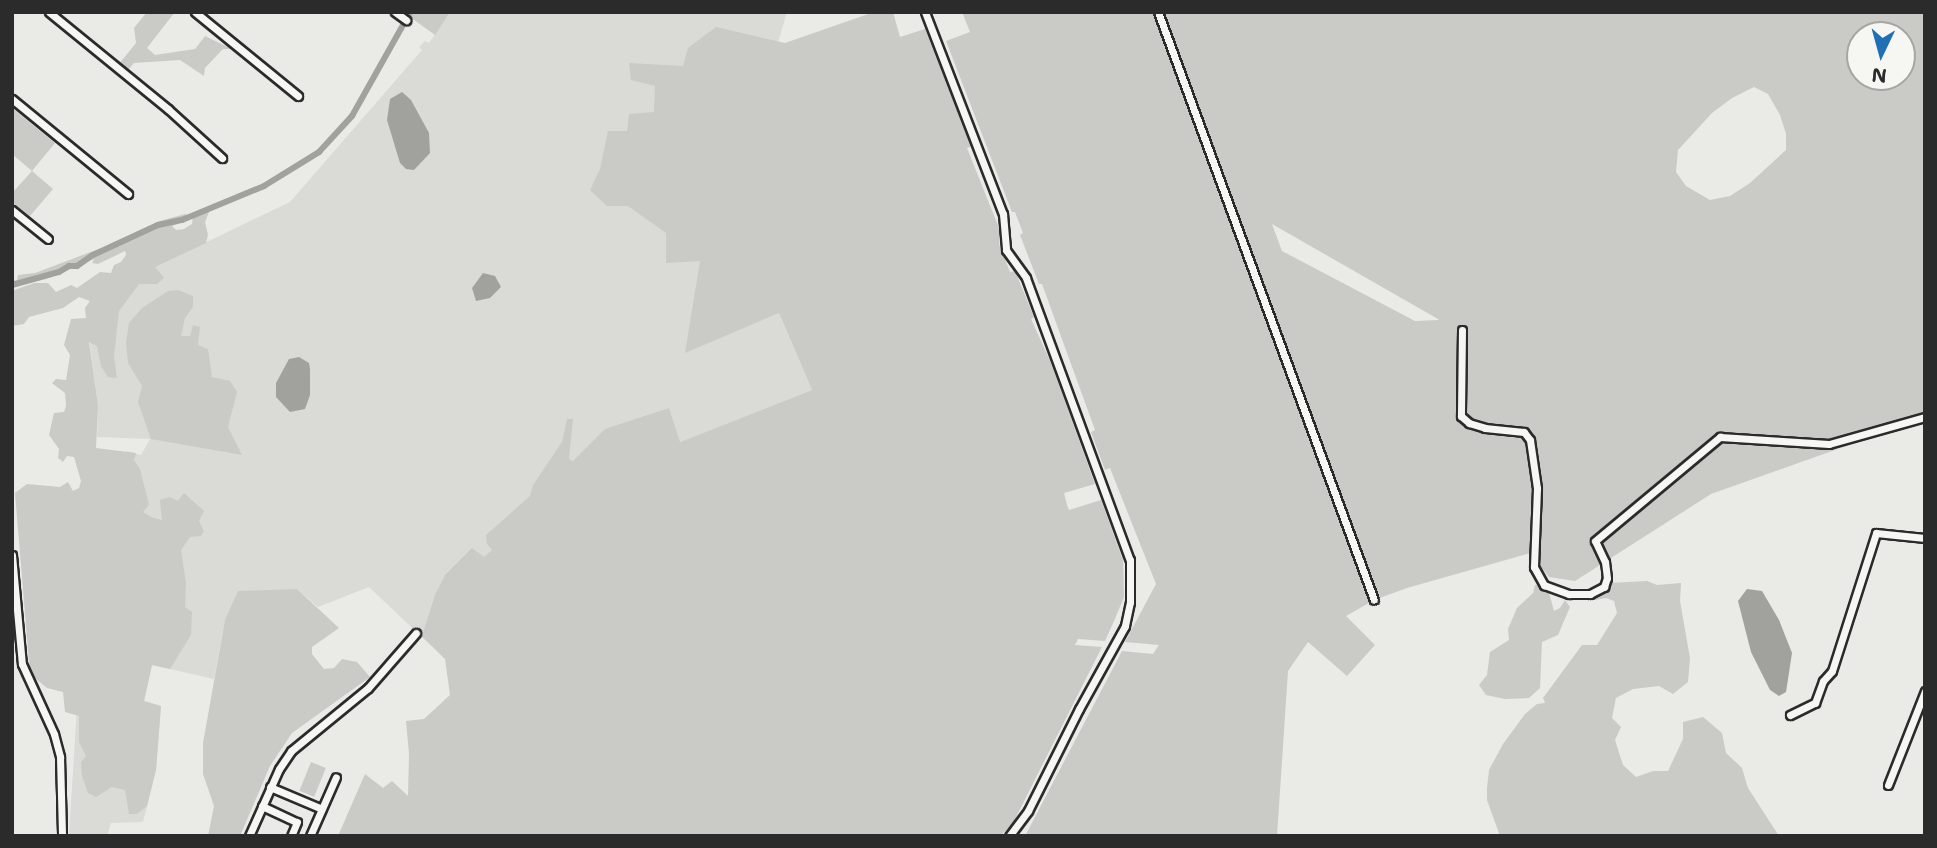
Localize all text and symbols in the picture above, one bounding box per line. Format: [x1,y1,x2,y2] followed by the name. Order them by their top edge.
[1846,21,1916,91] north arrow
[1871,62,1888,89] text: N

